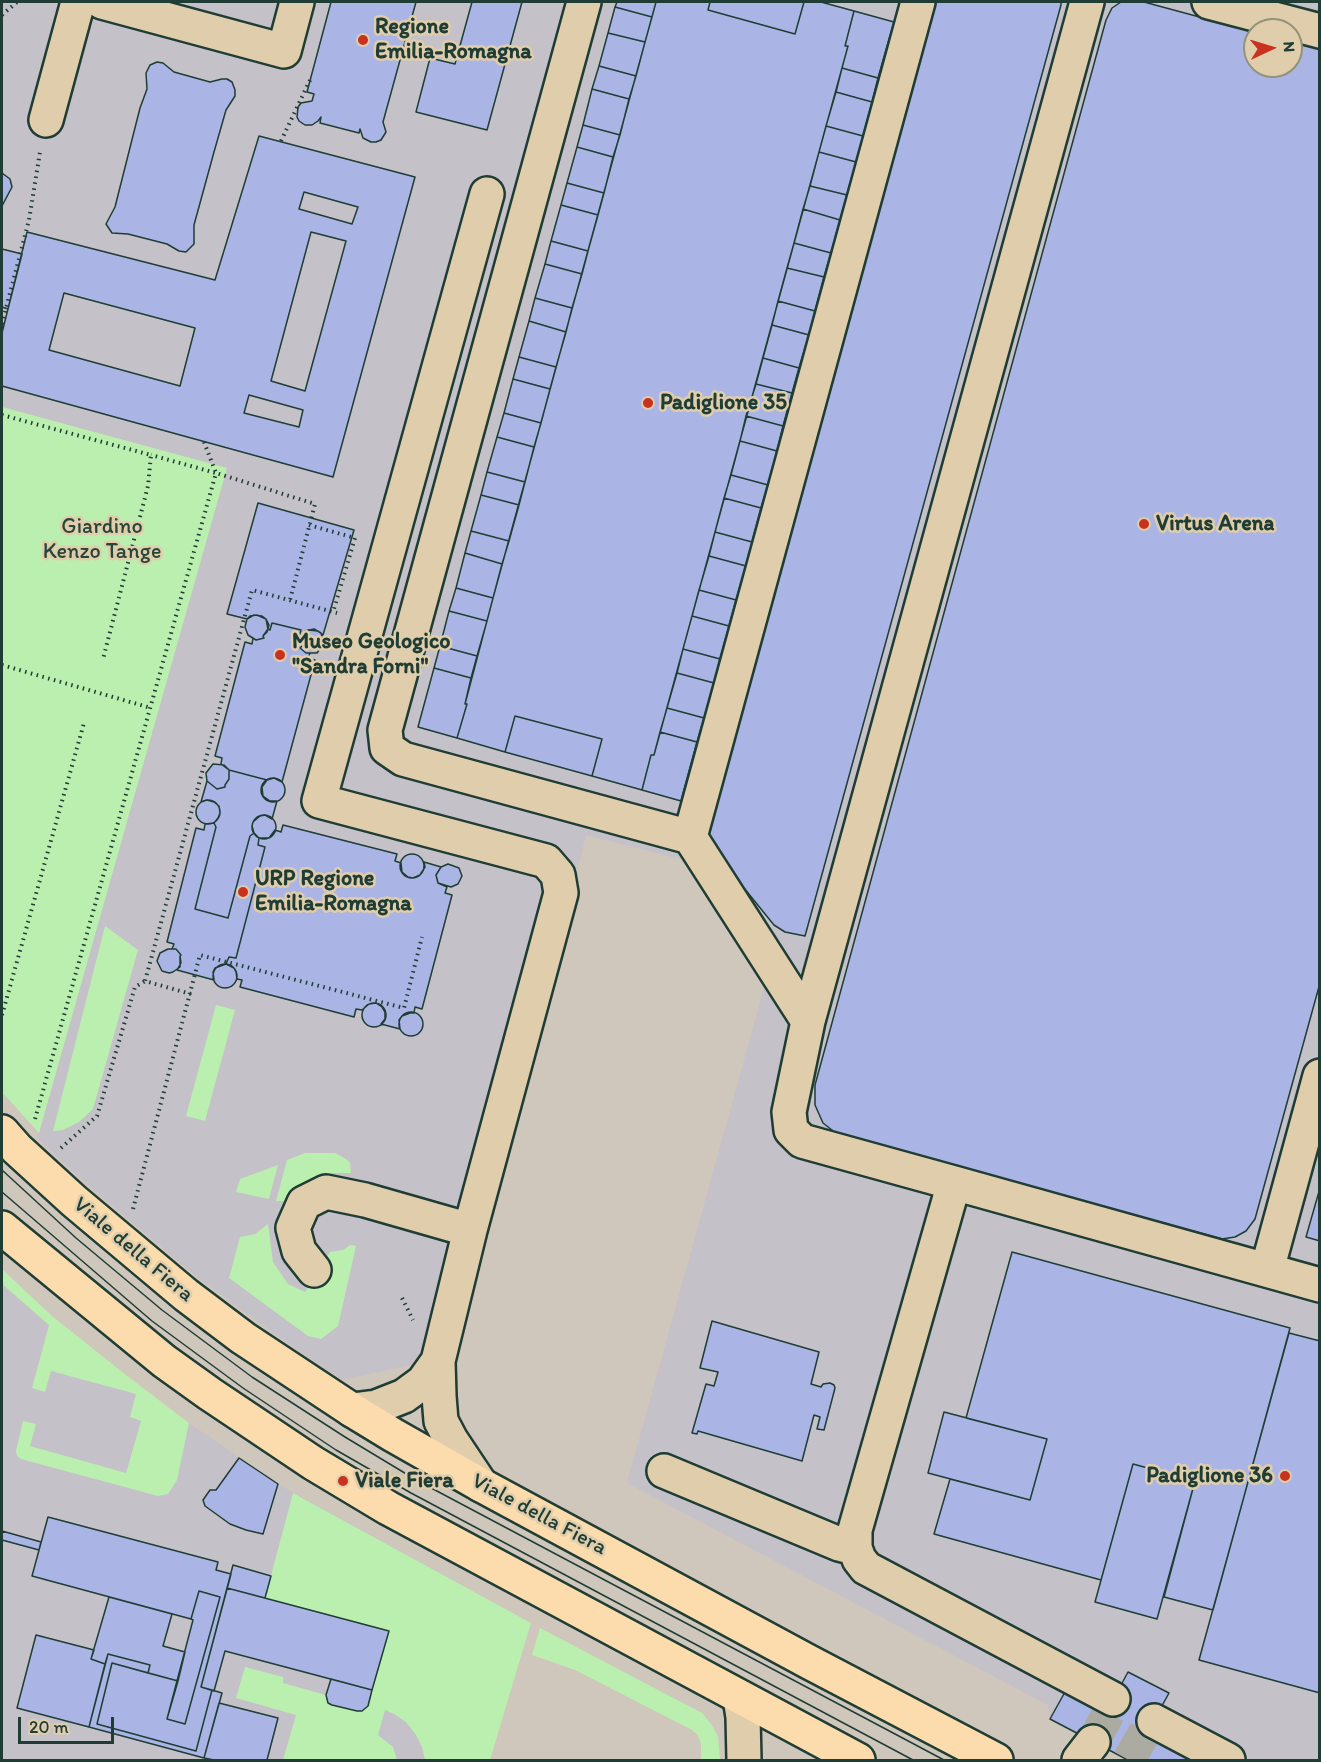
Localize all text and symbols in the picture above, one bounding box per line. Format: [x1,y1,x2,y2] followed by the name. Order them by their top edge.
[375,14,532,66] place label: Regione Emilia-Romagna
[1243,18,1303,78] north arrow
[356,33,370,47] marker: Regione Emilia-Romagna
[1280,41,1299,53] text: N
[660,390,787,416] place label: Padiglione 35
[641,396,655,410] marker: Padiglione 35
[1156,511,1274,537] place label: Virtus Arena
[43,514,161,566] park label: Giardino Kenzo Tange
[1137,517,1151,531] marker: Virtus Arena
[292,629,450,680] place label: Museo Geologico "Sandra Forni"
[273,648,287,662] marker: Museo Geologico "Sandra Forni"
[255,866,412,918] place label: URP Regione Emilia-Romagna
[236,885,250,899] marker: URP Regione Emilia-Romagna
[67,1192,199,1308] street label: Viale della Fiera
[1146,1463,1273,1489] place label: Padiglione 36
[355,1468,454,1494] place label: Viale Fiera
[467,1468,611,1562] street label: Viale della Fiera
[1278,1469,1292,1483] marker: Padiglione 36
[336,1474,350,1488] marker: Viale Fiera
[21,1705,117,1743] scale bar
[29,1716,69,1738] text: 20 m

